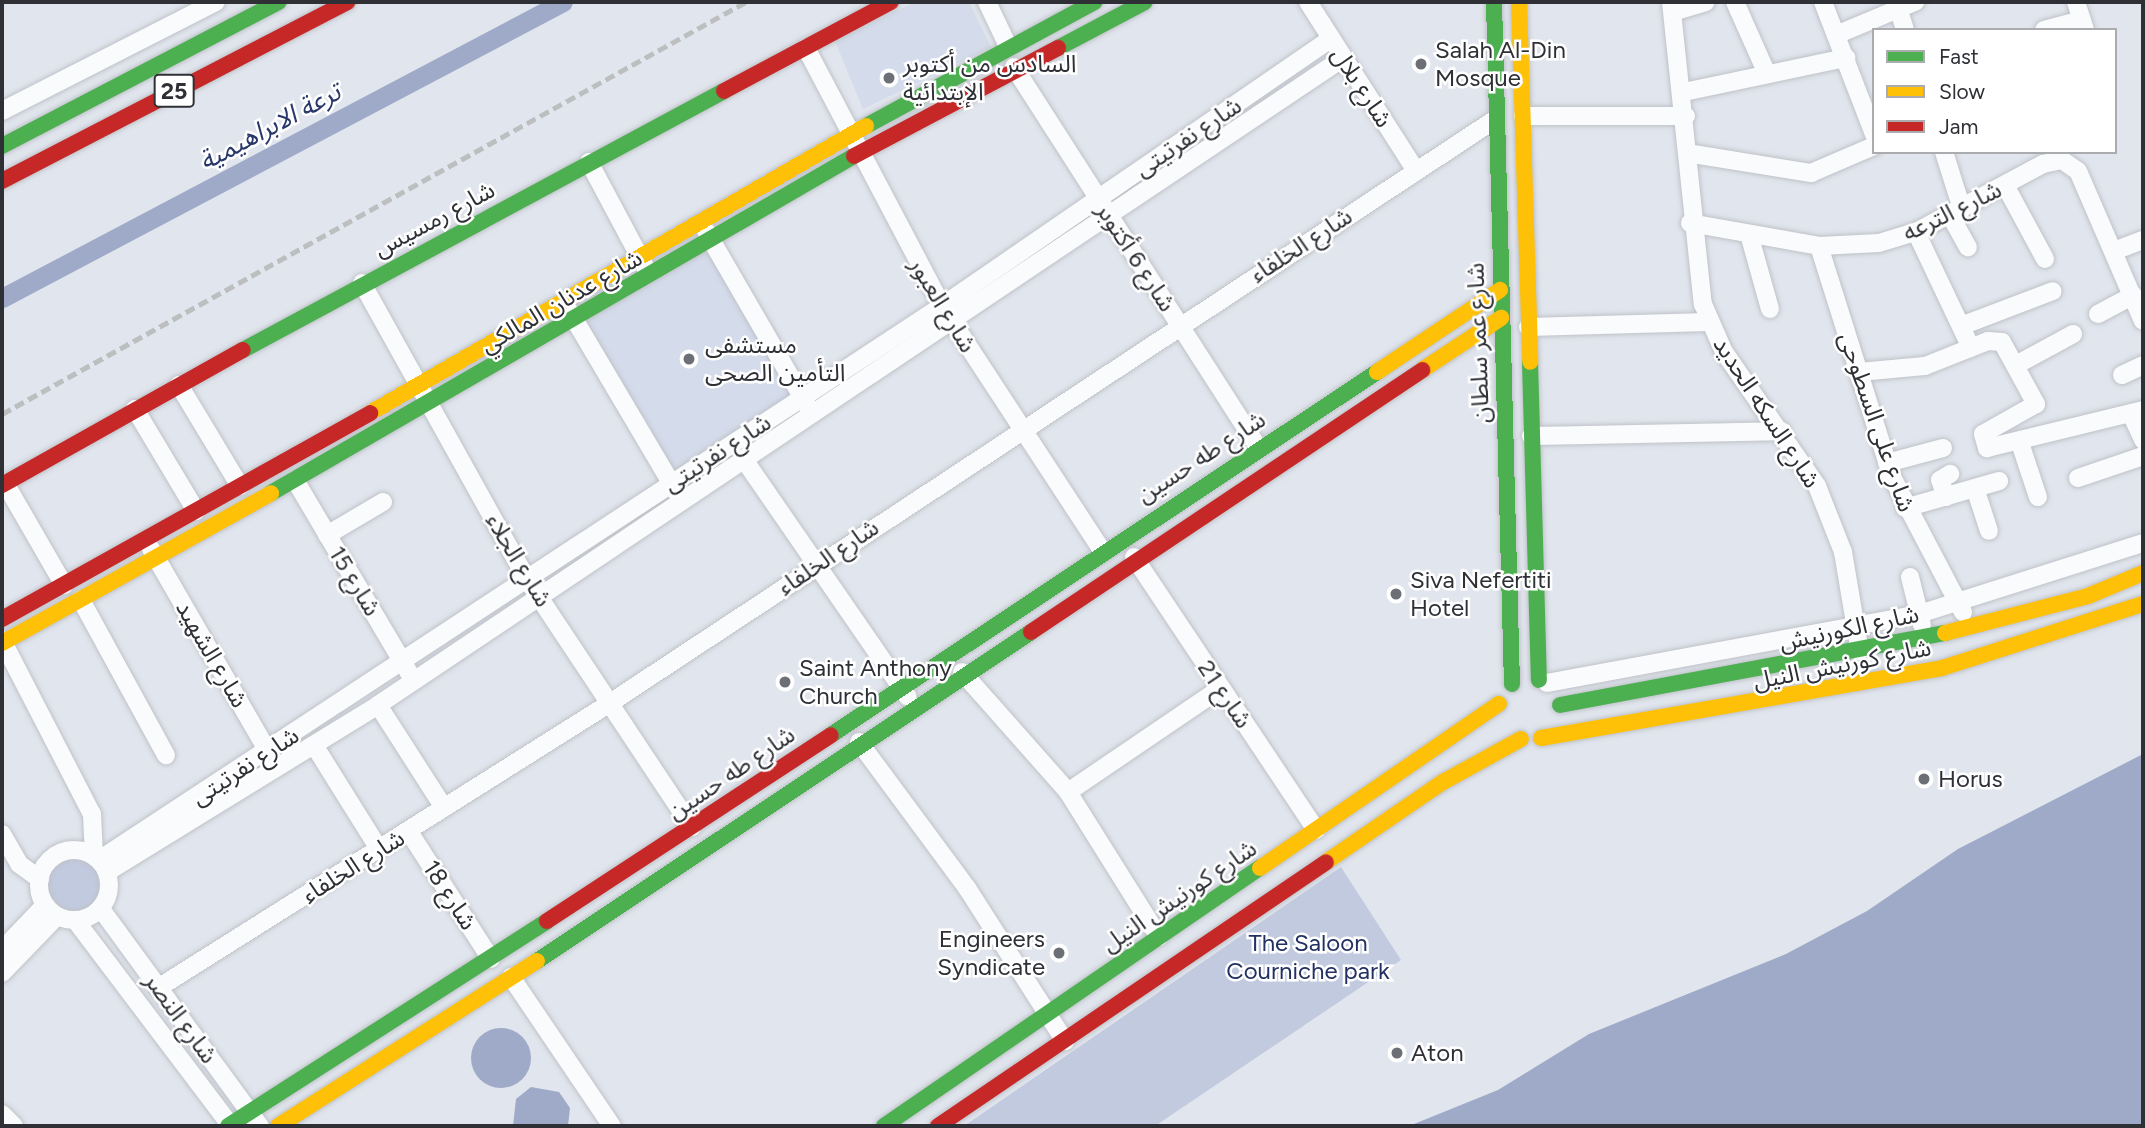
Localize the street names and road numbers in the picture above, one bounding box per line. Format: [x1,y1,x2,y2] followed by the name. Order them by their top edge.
[1325,41,1399,133] street label: شارع بلال
[153,72,195,110] road number: 25
[1129,91,1247,183] street label: شارع نفرتيتى
[369,175,499,263] street label: شارع رمسيس
[1898,175,2006,247] street label: شارع الترعه
[1090,197,1182,317] street label: شارع 6 أكتوبر
[1245,201,1357,289] street label: شارع الخلفاء
[475,243,647,359] street label: شارع عدنان المالكي
[903,252,983,358] street label: شارع العبور
[1461,262,1495,424] street label: شارع عمر سلطان
[1833,328,1921,516] street label: شارع على السطوحى
[1707,331,1827,493] street label: شارع السكه الحديد
[1131,405,1271,509] street label: شارع طه حسين
[658,408,776,498] street label: شارع نفرتيتى
[480,508,558,612] street label: شارع الجلاء
[772,513,884,601] street label: شارع الخلفاء
[323,541,387,621] street label: شارع 15
[170,595,254,713] street label: شارع الشهيد
[1776,599,1922,657] street label: شارع الكورنيش
[1751,633,1933,695] street label: شارع كورنيش النيل
[1192,654,1258,734] street label: شارع 21
[662,720,800,826] street label: شارع طه حسين
[186,721,304,811] street label: شارع نفرتيتى
[296,823,410,909] street label: شارع الخلفاء
[1096,834,1262,958] street label: شارع كورنيش النيل
[417,855,483,935] street label: شارع 18
[138,967,224,1069] street label: شارع النصر

